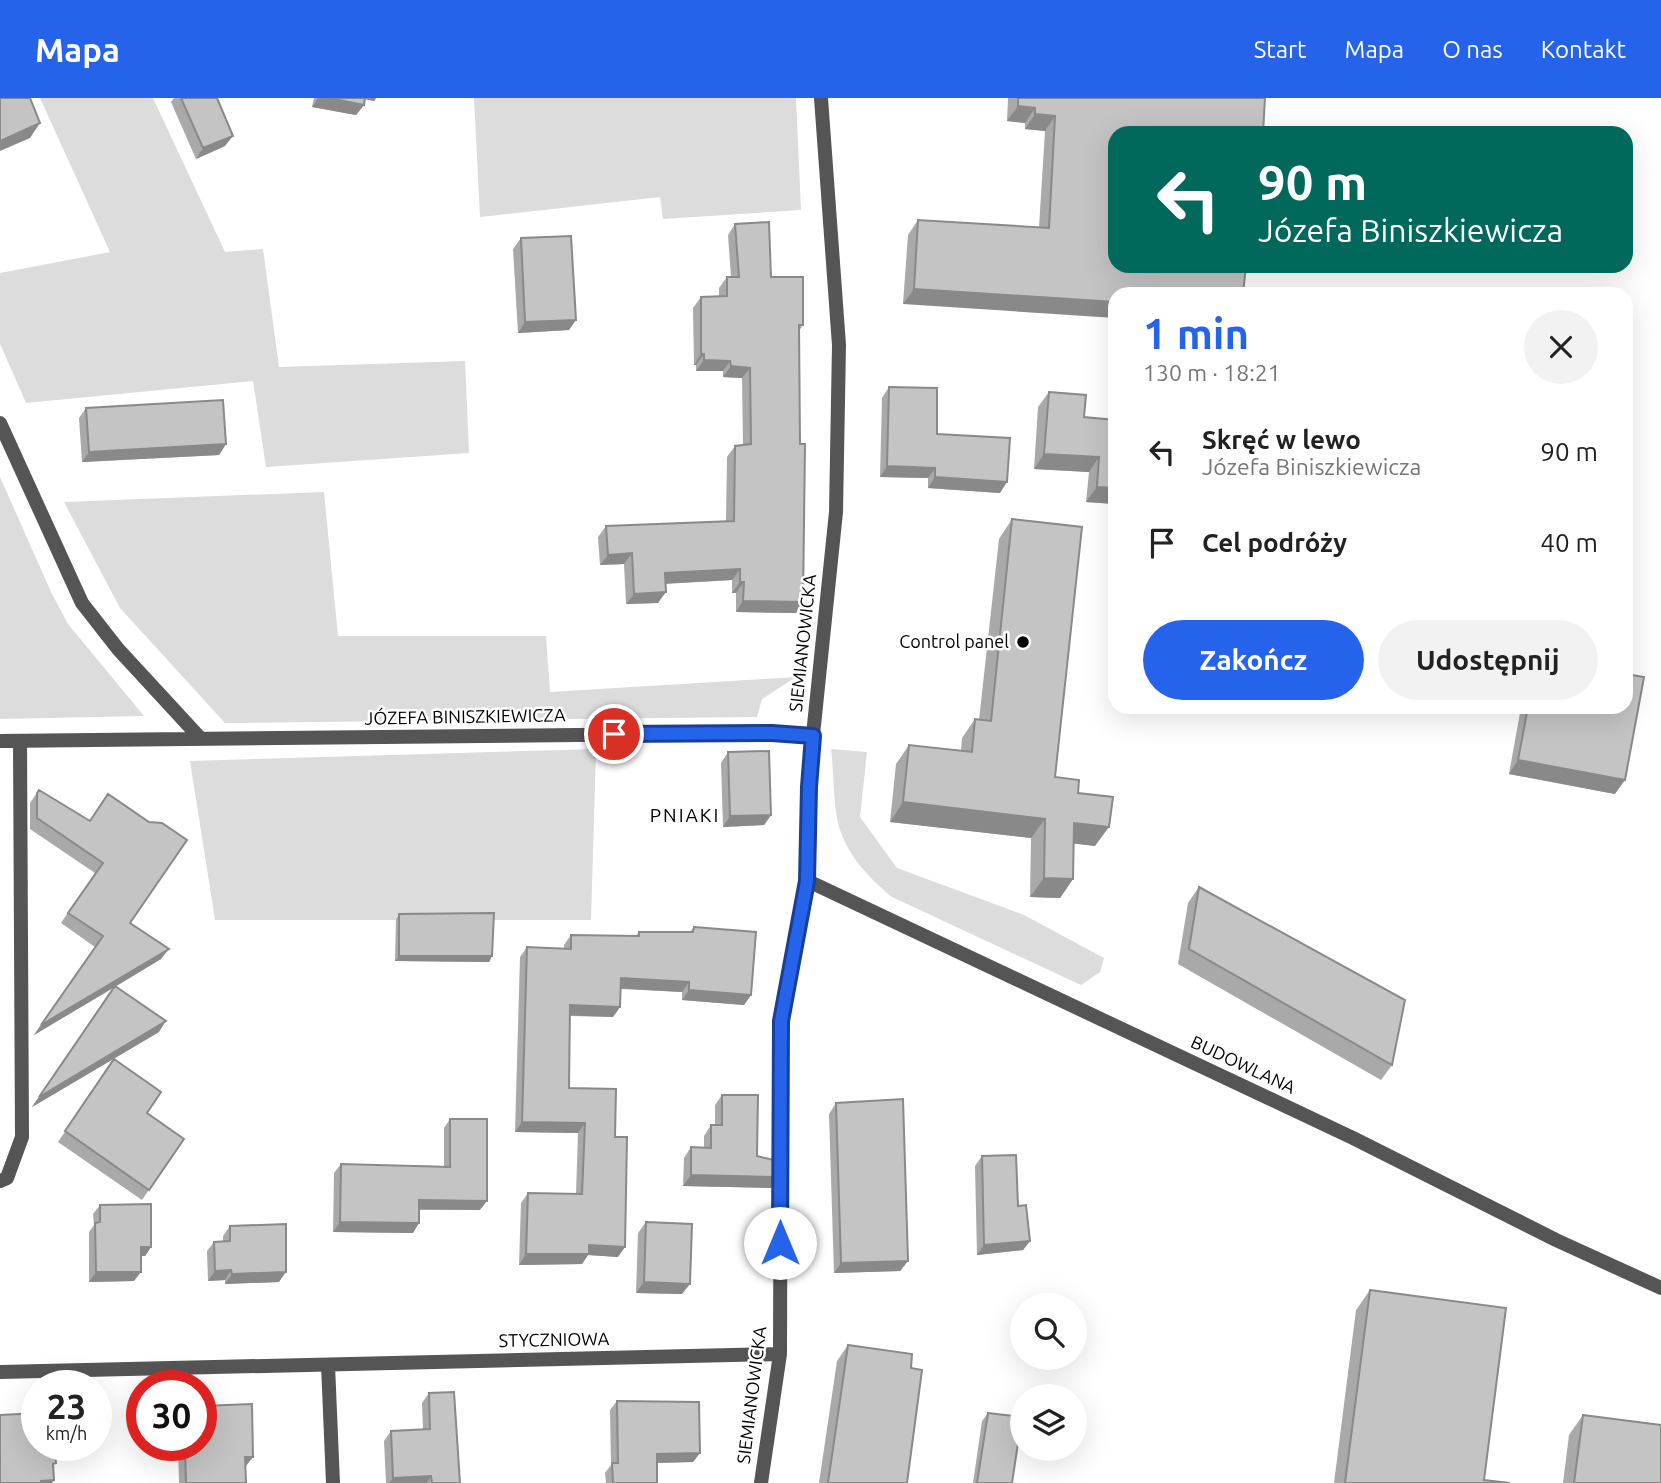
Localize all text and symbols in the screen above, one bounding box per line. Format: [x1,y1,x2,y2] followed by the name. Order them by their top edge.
[35,31,120,68] text: Mapa
[1254,36,1307,63] text: Start
[1345,36,1404,63] text: Mapa
[1442,36,1503,63] text: O nas
[1541,36,1626,63] text: Kontakt
[1143,154,1234,245] icon: left
[1258,154,1367,209] text: 90 m
[1258,212,1563,248] text: Józefa Biniszkiewicza
[1143,310,1249,357] text: 1 min
[1524,310,1598,384] button: close
[1143,360,1281,385] text: 130 m · 18:21
[1202,425,1361,454] text: Skręć w lewo
[1143,433,1181,471] icon: left
[1540,437,1598,466] text: 90 m
[1202,454,1421,479] text: Józefa Biniszkiewicza
[1143,524,1181,562] icon: arrive
[1202,528,1347,557] text: Cel podróży
[1540,528,1598,557] text: 40 m
[785,573,819,713] street label: SIEMIANOWICKA
[1143,620,1364,700] button: Zakończ
[1378,620,1598,700] button: Udostępnij
[899,631,1009,651] place label: Control panel
[1015,634,1031,650] marker: Control panel
[364,703,566,728] street label: JÓZEFA BINISZKIEWICZA
[584,704,644,764] pin
[595,715,633,753] icon: arrive
[650,804,720,826] district label: PNIAKI
[1188,1031,1299,1097] street label: BUDOWLANA
[743,1206,817,1280] position arrow
[1010,1293,1087,1461] map controls
[1010,1293,1087,1370] button: search
[733,1325,769,1465] street label: SIEMIANOWICKA
[498,1328,610,1350] street label: STYCZNIOWA
[126,1370,217,1461] speed limit sign: 30
[1010,1384,1087,1461] button: layers
[47,1386,86,1426] text: 23
[46,1423,87,1443] text: km/h

